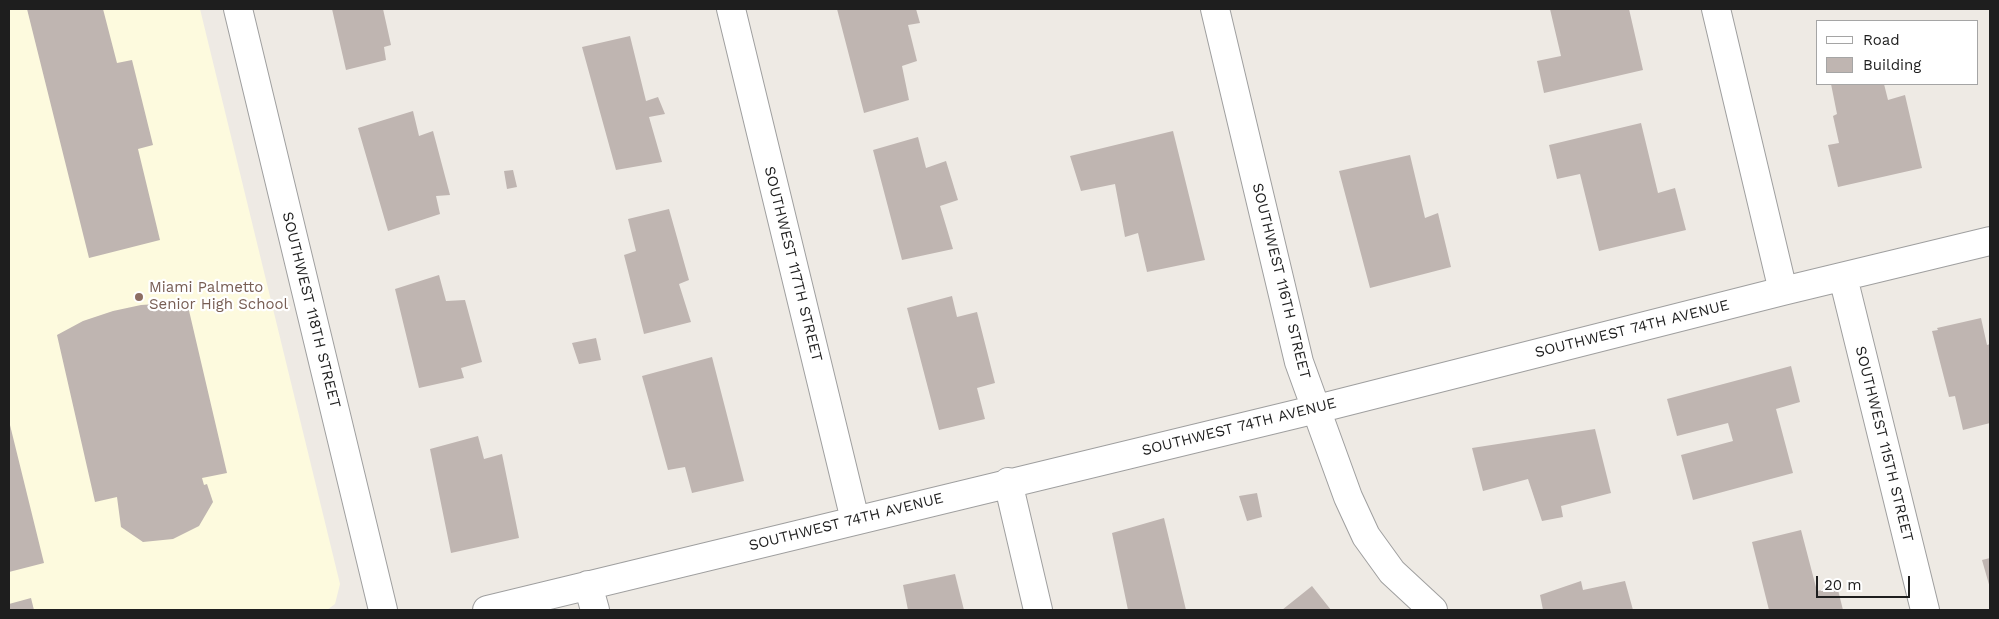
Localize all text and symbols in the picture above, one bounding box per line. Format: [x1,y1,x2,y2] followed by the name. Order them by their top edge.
[1816,20,1979,85] legend
[1863,31,1900,49] text: Road
[1863,56,1921,74] text: Building
[760,165,826,363] street label: SOUTHWEST 117TH STREET
[1248,181,1314,381] street label: SOUTHWEST 116TH STREET
[278,210,344,410] street label: SOUTHWEST 118TH STREET
[149,279,288,314] place label: Miami Palmetto Senior High School
[133,291,145,303] marker: Miami Palmetto Senior High School
[1533,296,1731,362] street label: SOUTHWEST 74TH AVENUE
[1851,344,1917,544] street label: SOUTHWEST 115TH STREET
[1140,394,1338,460] street label: SOUTHWEST 74TH AVENUE
[747,489,945,555] street label: SOUTHWEST 74TH AVENUE
[1819,566,1913,598] scale bar
[1824,576,1862,594] text: 20 m

